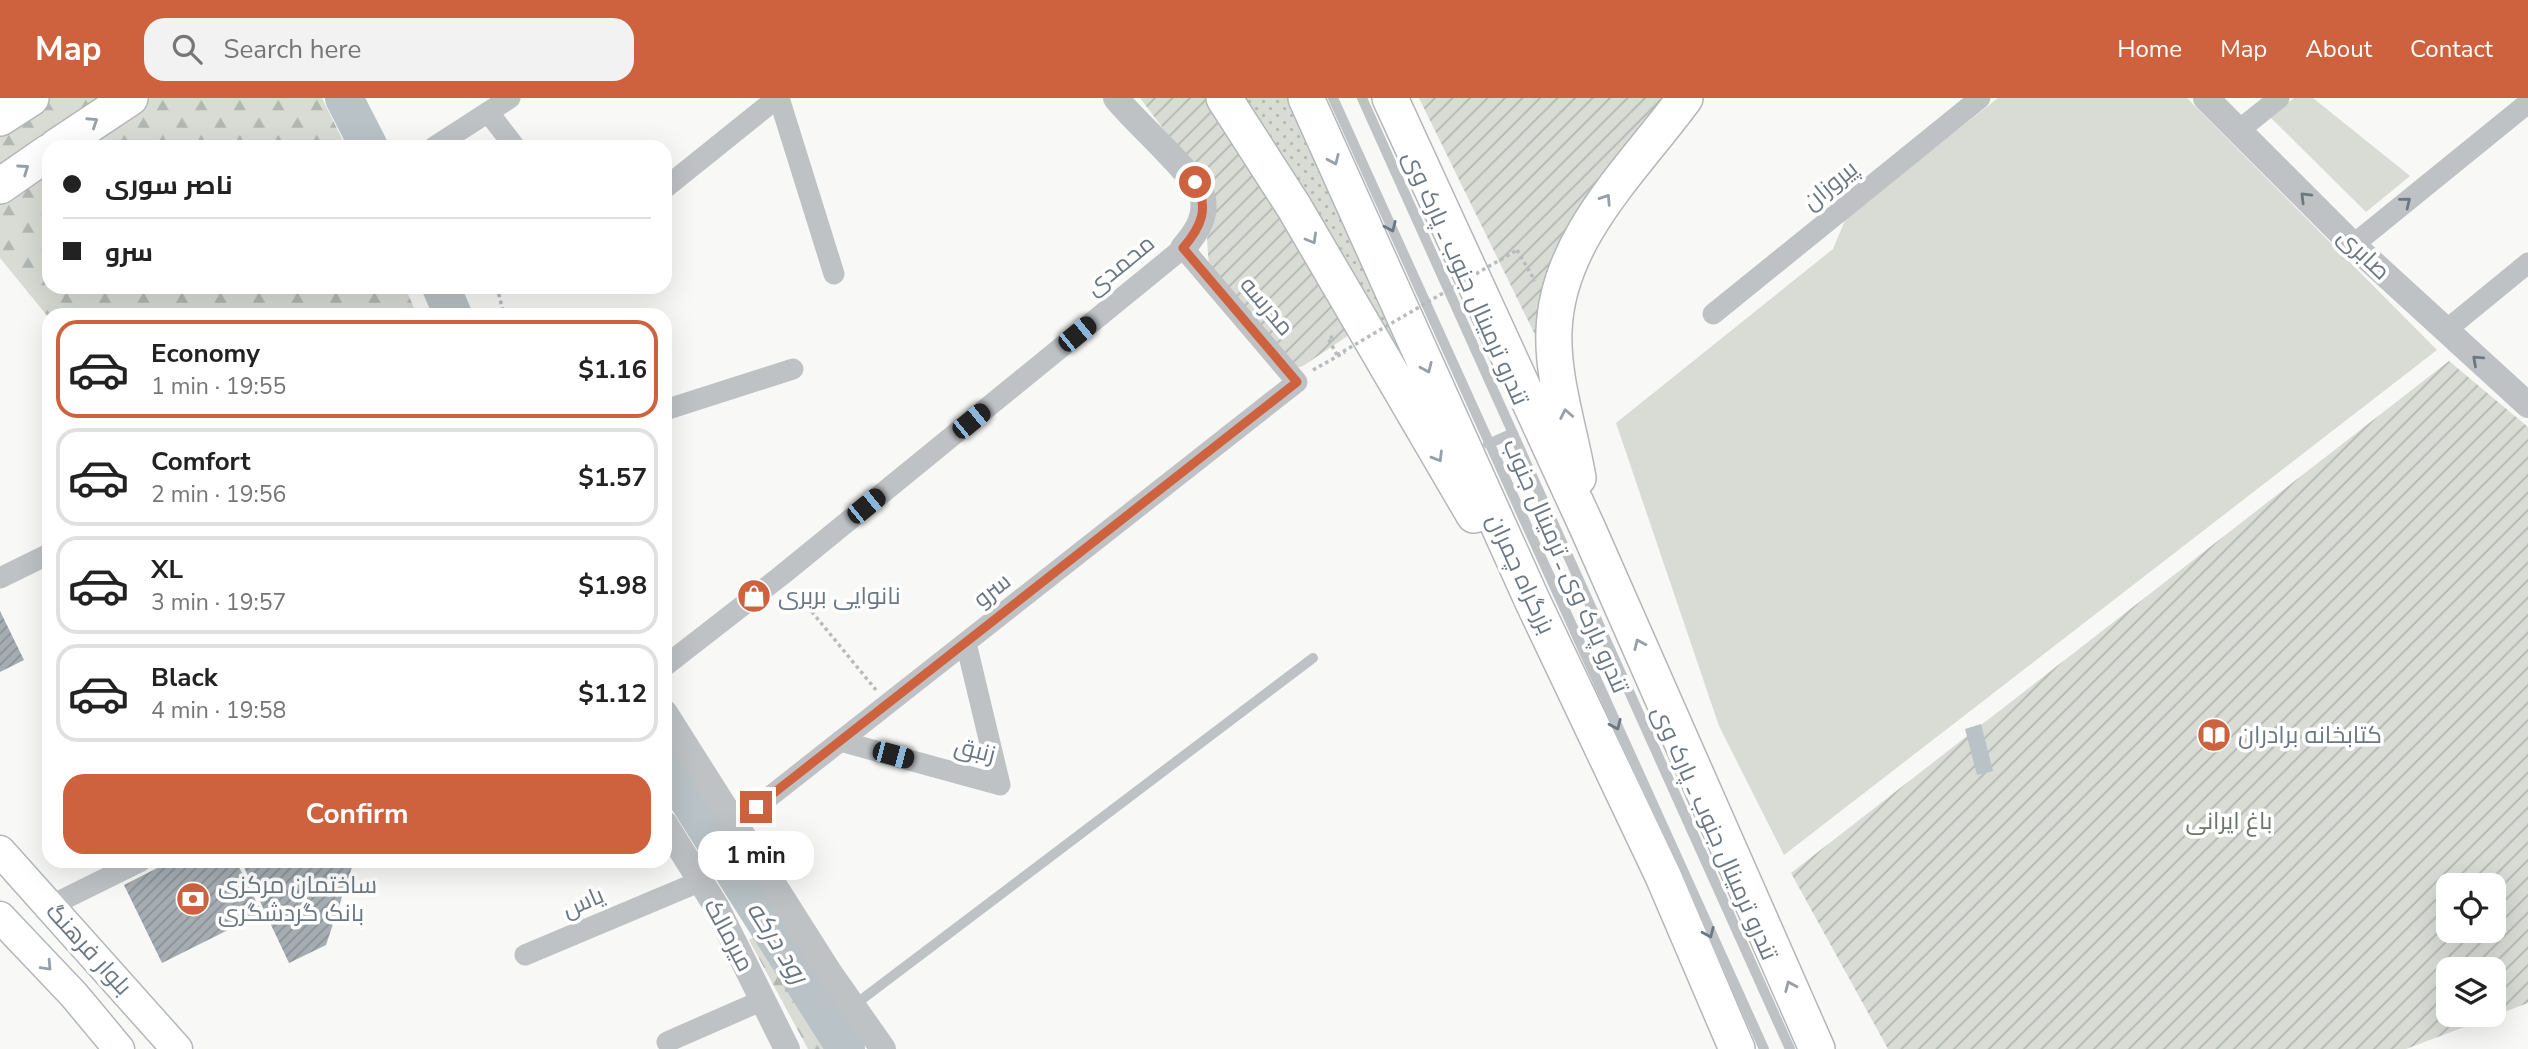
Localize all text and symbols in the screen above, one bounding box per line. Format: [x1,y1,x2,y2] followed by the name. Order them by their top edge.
[144,18,634,81] search box
[35,27,102,72] text: Map
[168,30,206,68] icon: search
[224,32,361,67] text: Search here
[2117,33,2182,65] text: Home
[2220,33,2267,65] text: Map
[2305,33,2372,65] text: About
[2410,33,2493,65] text: Contact
[85,118,98,131] one-way arrow
[1395,146,1537,411] street label: تندرو ترمینال جنوب ـ پارک وی
[1326,153,1340,165] one-way arrow
[1796,153,1865,217] street label: پیروزان
[17,164,30,177] one-way arrow
[1179,166,1211,198] route start
[105,168,233,203] text: ناصر سوری
[2300,192,2313,205] one-way arrow
[1598,194,1611,207] one-way arrow
[2399,197,2411,210] one-way arrow
[1383,220,1397,233] one-way arrow
[2331,221,2397,287] street label: صابری
[1079,227,1161,303] street label: محمدی
[1304,231,1317,244] one-way arrow
[105,235,153,270] text: سرو
[1233,270,1301,342] street label: مدرسه
[1055,313,1100,355] car
[151,336,260,371] text: Economy
[67,338,130,401] icon: car
[578,352,647,387] text: $1.16
[2472,356,2485,368] one-way arrow
[1419,360,1433,373] one-way arrow
[151,371,286,402] text: 1 min · 19:55
[949,400,994,442] car
[1560,408,1575,420] one-way arrow
[1495,434,1637,699] street label: تندرو پارک وی ـ ترمینال جنوب
[151,444,251,479] text: Comfort
[67,446,130,509] icon: car
[1430,449,1443,462] one-way arrow
[578,460,647,495] text: $1.57
[151,479,286,510] text: 2 min · 19:56
[844,485,889,527] car
[1479,509,1563,639] street label: بزرگراه چمران
[151,552,183,587] text: XL
[67,554,130,617] icon: car
[966,565,1018,615] street label: سرو
[578,568,647,603] text: $1.98
[735,577,773,615] shop icon: نانوایی بربری
[778,580,901,612] place label: نانوایی بربری
[151,587,286,618] text: 3 min · 19:57
[1633,638,1647,651] one-way arrow
[151,660,218,695] text: Black
[67,662,130,725] icon: car
[578,676,647,711] text: $1.12
[151,695,286,726] text: 4 min · 19:58
[1644,701,1786,966] street label: تندرو ترمینال جنوب ـ پارک وی
[2195,716,2233,754] library icon: کتابخانه برادران
[1607,718,1621,730] one-way arrow
[2238,719,2382,751] place label: کتابخانه برادران
[951,729,999,771] street label: زنبق
[870,739,917,771] car
[63,774,651,854] button: Confirm
[740,791,772,823] route end
[2185,805,2273,837] park label: باغ ایرانی
[698,832,814,880] callout: 1 min
[726,840,786,871] text: 1 min
[218,869,377,929] place label: ساختمان مرکزی بانک گردشگری
[2436,873,2506,1027] map controls
[2436,873,2506,943] button: locate
[557,879,609,925] street label: یاس
[174,880,212,918] bank icon: ساختمان مرکزی بانک گردشگری
[696,893,762,977] street label: میرمالک
[739,894,818,992] water label: رود درکه
[39,896,139,1002] street label: بلوار فرهنگ
[1701,926,1715,938] one-way arrow
[2436,957,2506,1027] button: layers
[39,958,51,971] one-way arrow
[1784,981,1798,994] one-way arrow

